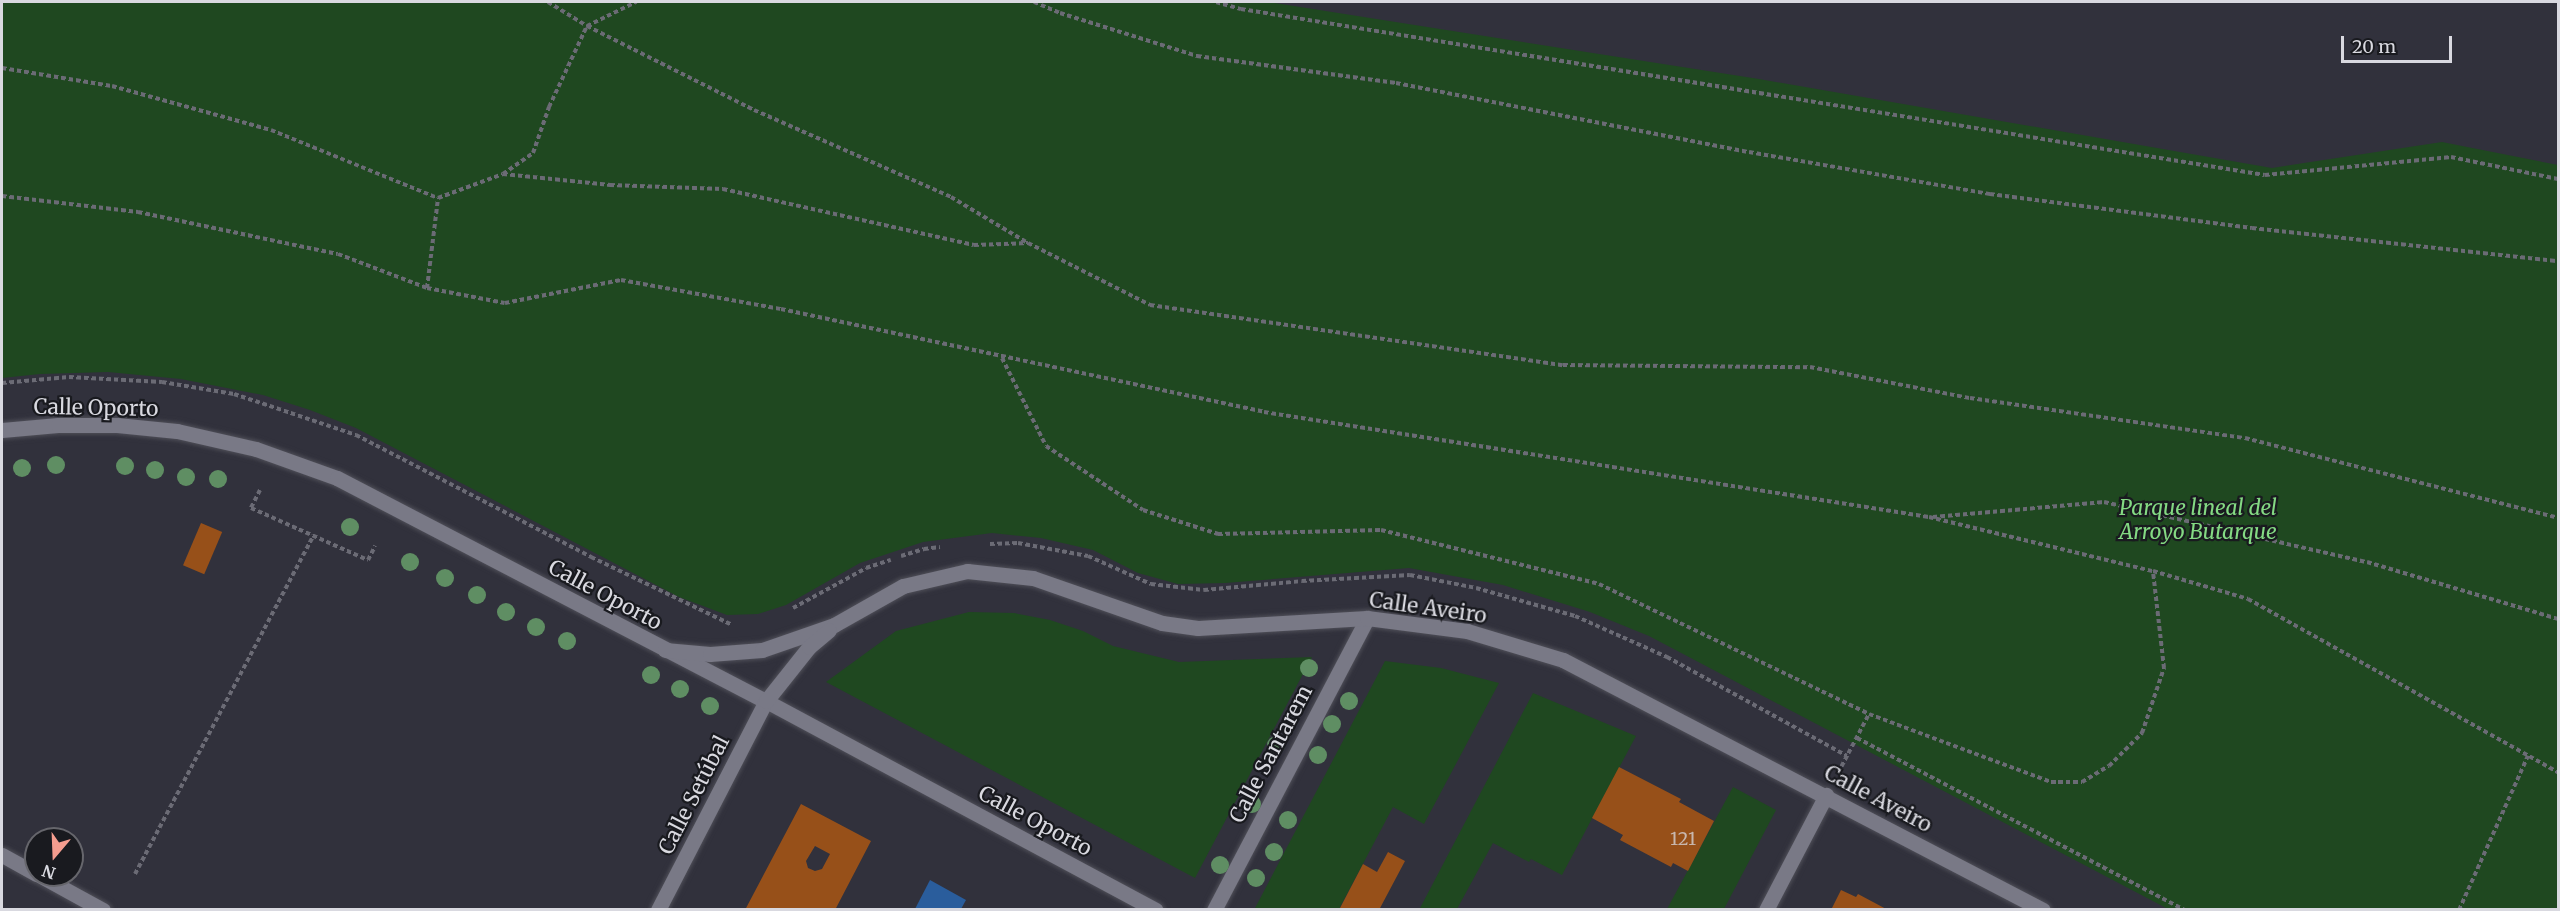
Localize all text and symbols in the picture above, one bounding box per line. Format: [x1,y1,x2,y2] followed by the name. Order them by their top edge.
[2344,24,2455,62] scale bar
[2352,35,2396,58] text: 20 m
[33,394,159,422] street label: Calle Oporto
[2119,495,2277,545] park label: Parque lineal del Arroyo Butarque
[544,555,666,635] street label: Calle Oporto
[1368,587,1488,629] street label: Calle Aveiro
[1224,681,1318,827] street label: Calle Santarem
[653,731,735,859] street label: Calle Setúbal
[1820,760,1936,838] street label: Calle Aveiro
[974,781,1096,861] street label: Calle Oporto
[24,827,84,887] north arrow
[1670,828,1696,850] house number: 121
[40,861,58,884] text: N

